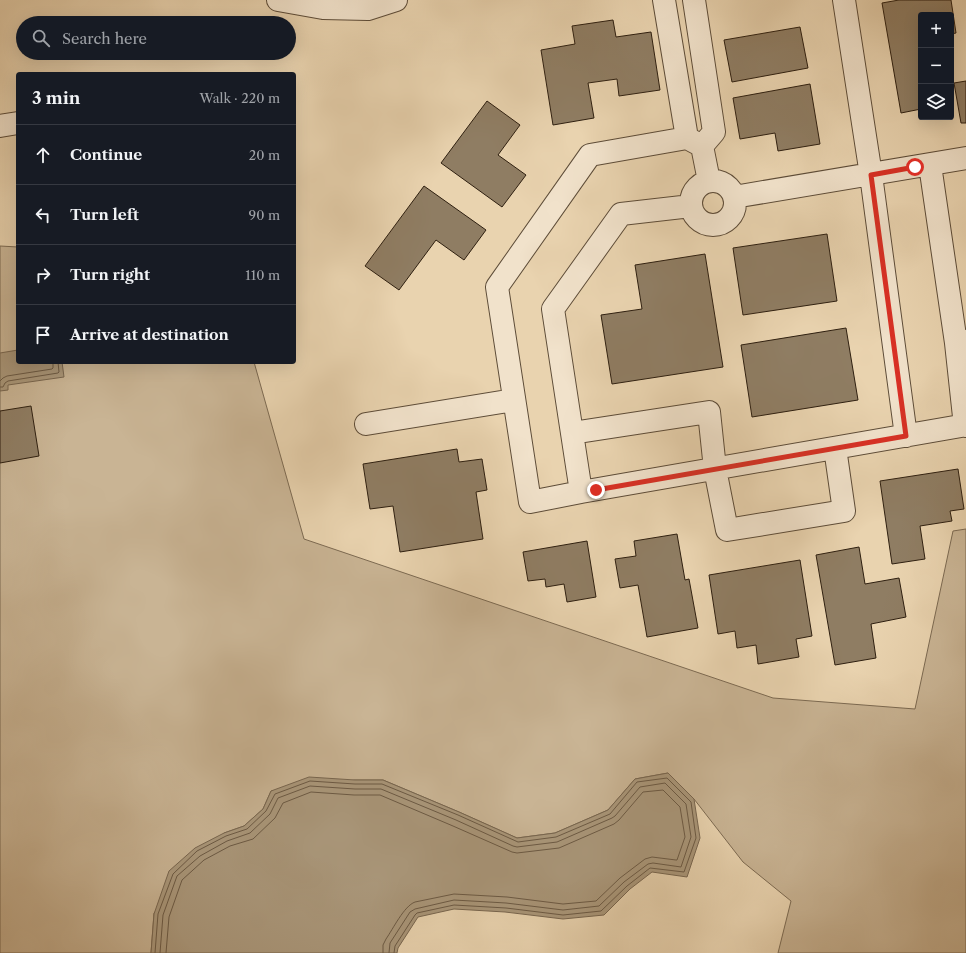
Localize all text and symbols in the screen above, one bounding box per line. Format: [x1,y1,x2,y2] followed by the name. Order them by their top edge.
[918,12,954,120] map controls
[918,12,954,48] button: +
[16,16,296,60] search box
[30,27,52,49] icon: search
[62,29,147,48] text: Search here
[918,48,954,84] button: −
[918,84,954,120] button: layers
[32,88,81,108] text: 3 min
[200,90,280,106] text: Walk · 220 m
[32,144,54,166] icon: ahead
[70,145,142,164] text: Continue
[249,147,280,163] text: 20 m
[906,158,924,176] route start
[32,204,54,226] icon: left
[70,205,139,224] text: Turn left
[249,207,280,223] text: 90 m
[32,264,54,286] icon: right
[70,265,150,284] text: Turn right
[245,267,280,283] text: 110 m
[32,324,54,346] icon: arrive
[70,325,229,344] text: Arrive at destination
[587,481,605,499] route end

